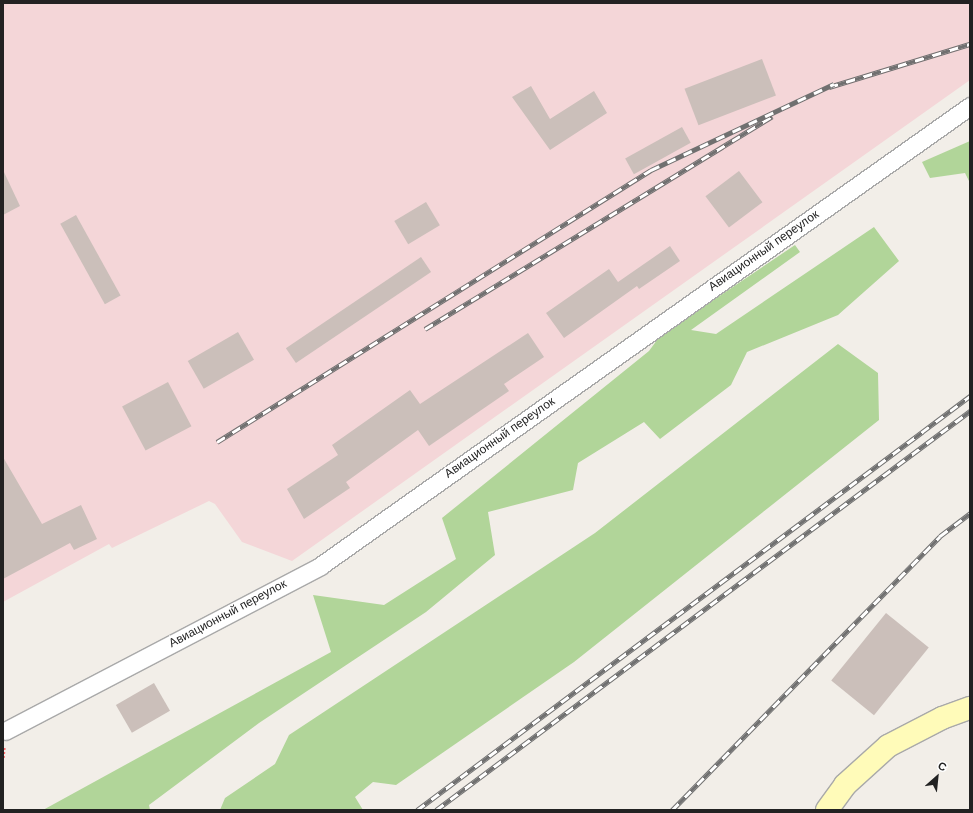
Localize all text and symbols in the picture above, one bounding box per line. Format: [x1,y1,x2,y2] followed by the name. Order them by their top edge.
[706,208,822,294] street label: Авиационный переулок
[442,395,558,481] street label: Авиационный переулок
[167,577,289,651] street label: Авиационный переулок
[917,757,957,797] north arrow
[936,759,949,773] text: С

